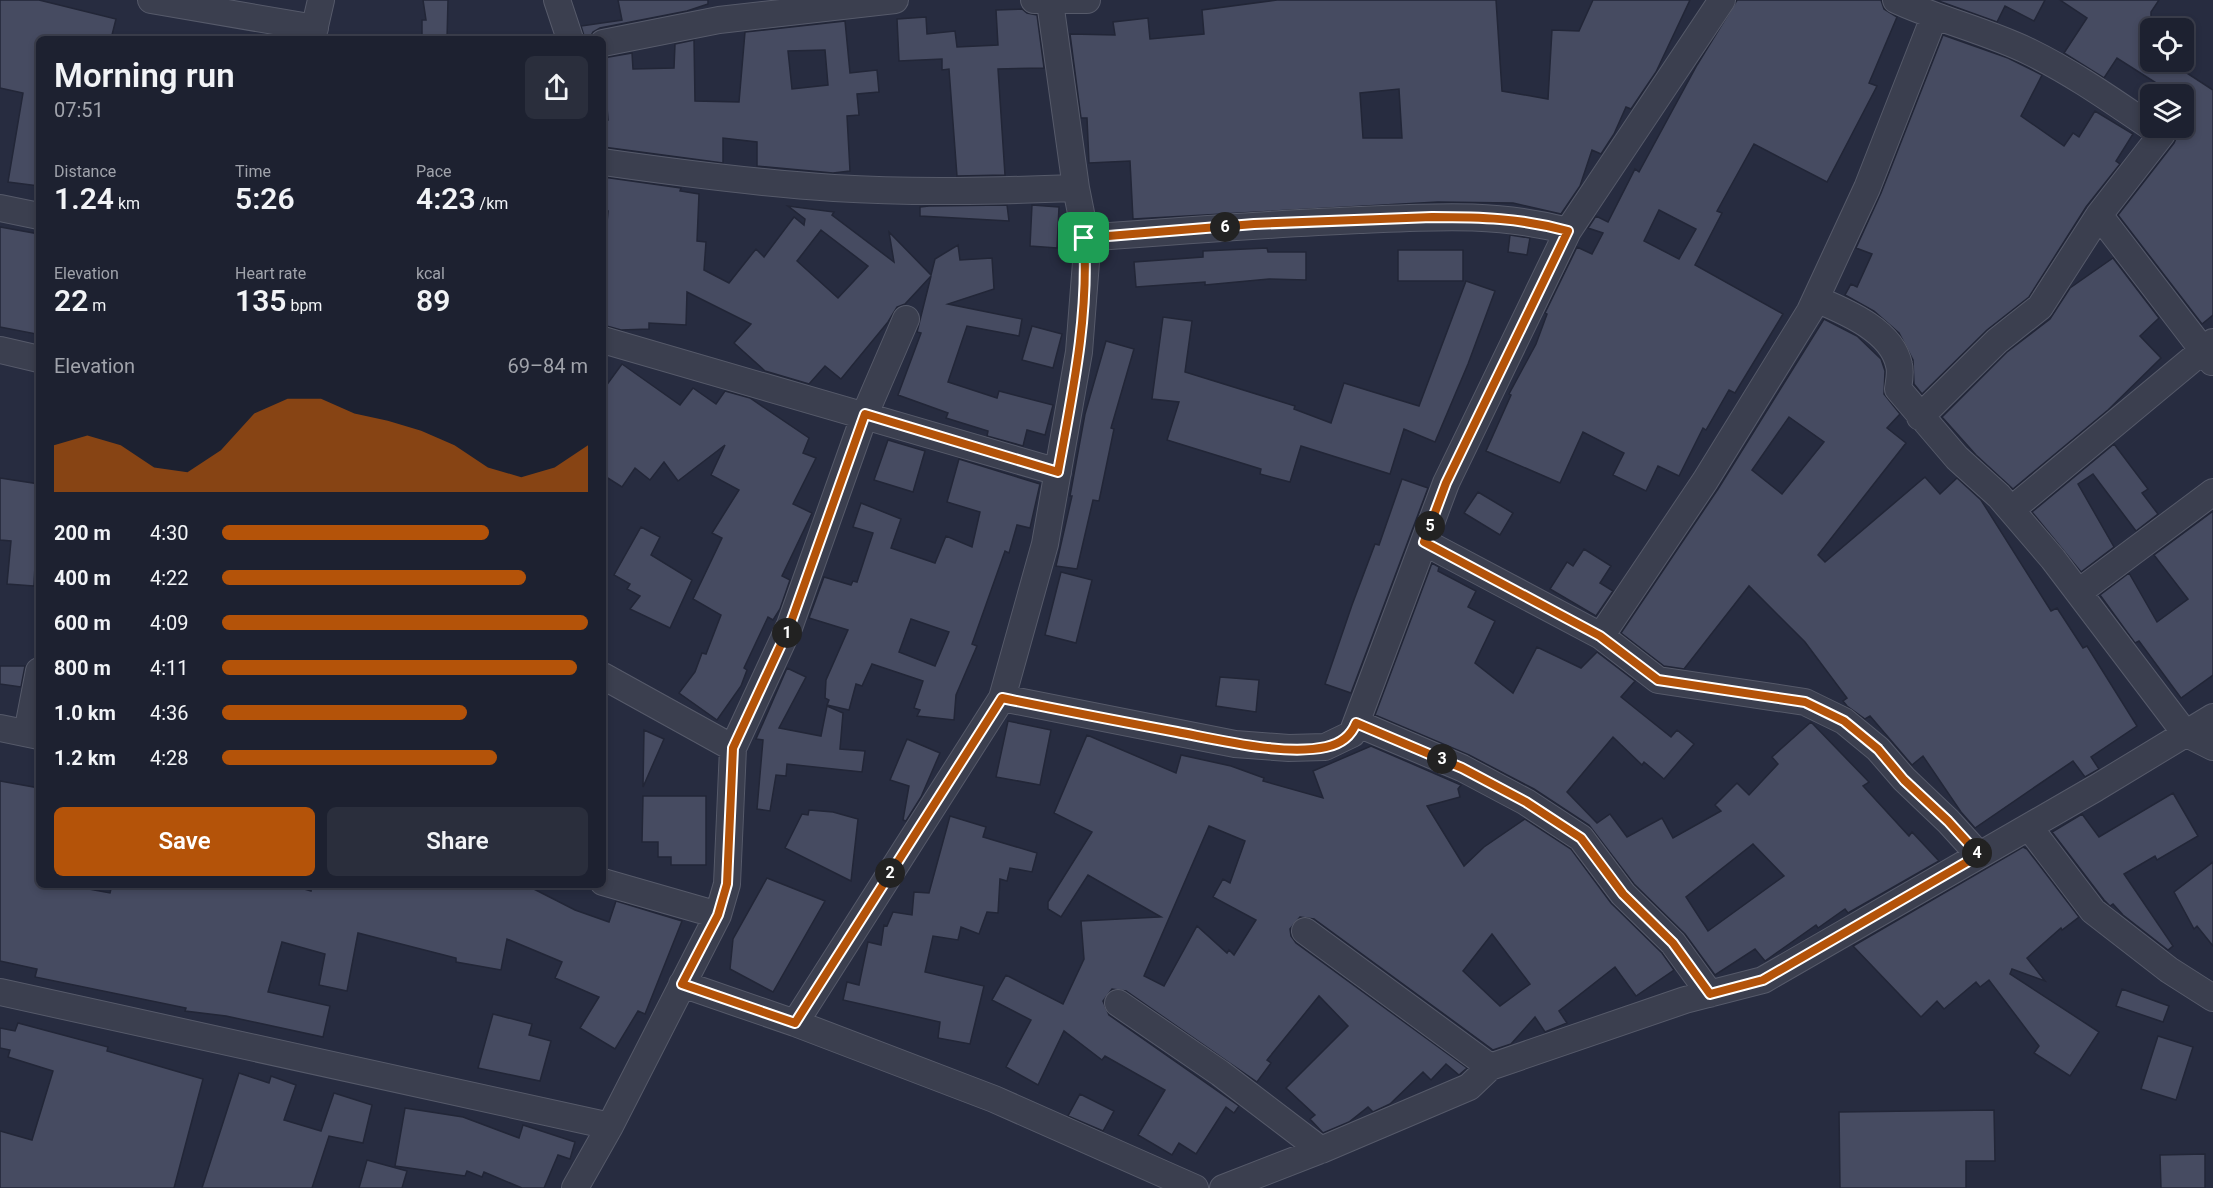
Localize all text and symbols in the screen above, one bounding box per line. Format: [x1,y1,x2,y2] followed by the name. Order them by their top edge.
[2140,18,2194,138] map controls
[2140,18,2194,72] button: locate
[54,56,235,95] text: Morning run
[525,56,588,119] button: share
[2140,84,2194,138] button: layers
[54,98,104,122] text: 07:51
[54,162,116,181] text: Distance
[235,162,271,181] text: Time
[416,162,452,181] text: Pace
[54,181,114,216] text: 1.24
[235,181,295,216] text: 5:26
[416,181,476,216] text: 4:23
[114,194,140,213] text: km
[476,194,508,213] text: /km
[1058,212,1109,263] pin
[1210,212,1240,242] pin: 6
[1220,217,1230,236] text: 6
[1067,221,1100,254] icon: arrive
[54,264,119,283] text: Elevation
[235,264,306,283] text: Heart rate
[416,264,445,283] text: kcal
[54,283,88,318] text: 22
[235,283,286,318] text: 135
[416,283,450,318] text: 89
[88,296,106,315] text: m
[286,296,322,315] text: bpm
[54,354,135,378] text: Elevation
[507,354,588,378] text: 69–84 m
[1415,511,1445,541] pin: 5
[1425,516,1435,535] text: 5
[54,521,111,545] text: 200 m
[150,521,189,545] text: 4:30
[54,566,111,590] text: 400 m
[150,566,189,590] text: 4:22
[54,611,111,635] text: 600 m
[150,611,189,635] text: 4:09
[772,618,802,648] pin: 1
[782,623,792,642] text: 1
[54,656,111,680] text: 800 m
[150,656,189,680] text: 4:11
[54,701,116,725] text: 1.0 km
[150,701,189,725] text: 4:36
[1427,744,1457,774] pin: 3
[54,746,116,770] text: 1.2 km
[150,746,189,770] text: 4:28
[1437,749,1447,768] text: 3
[54,807,315,876] button: Save
[327,807,588,876] button: Share
[1962,838,1992,868] pin: 4
[1972,843,1982,862] text: 4
[875,858,905,888] pin: 2
[885,863,895,882] text: 2

